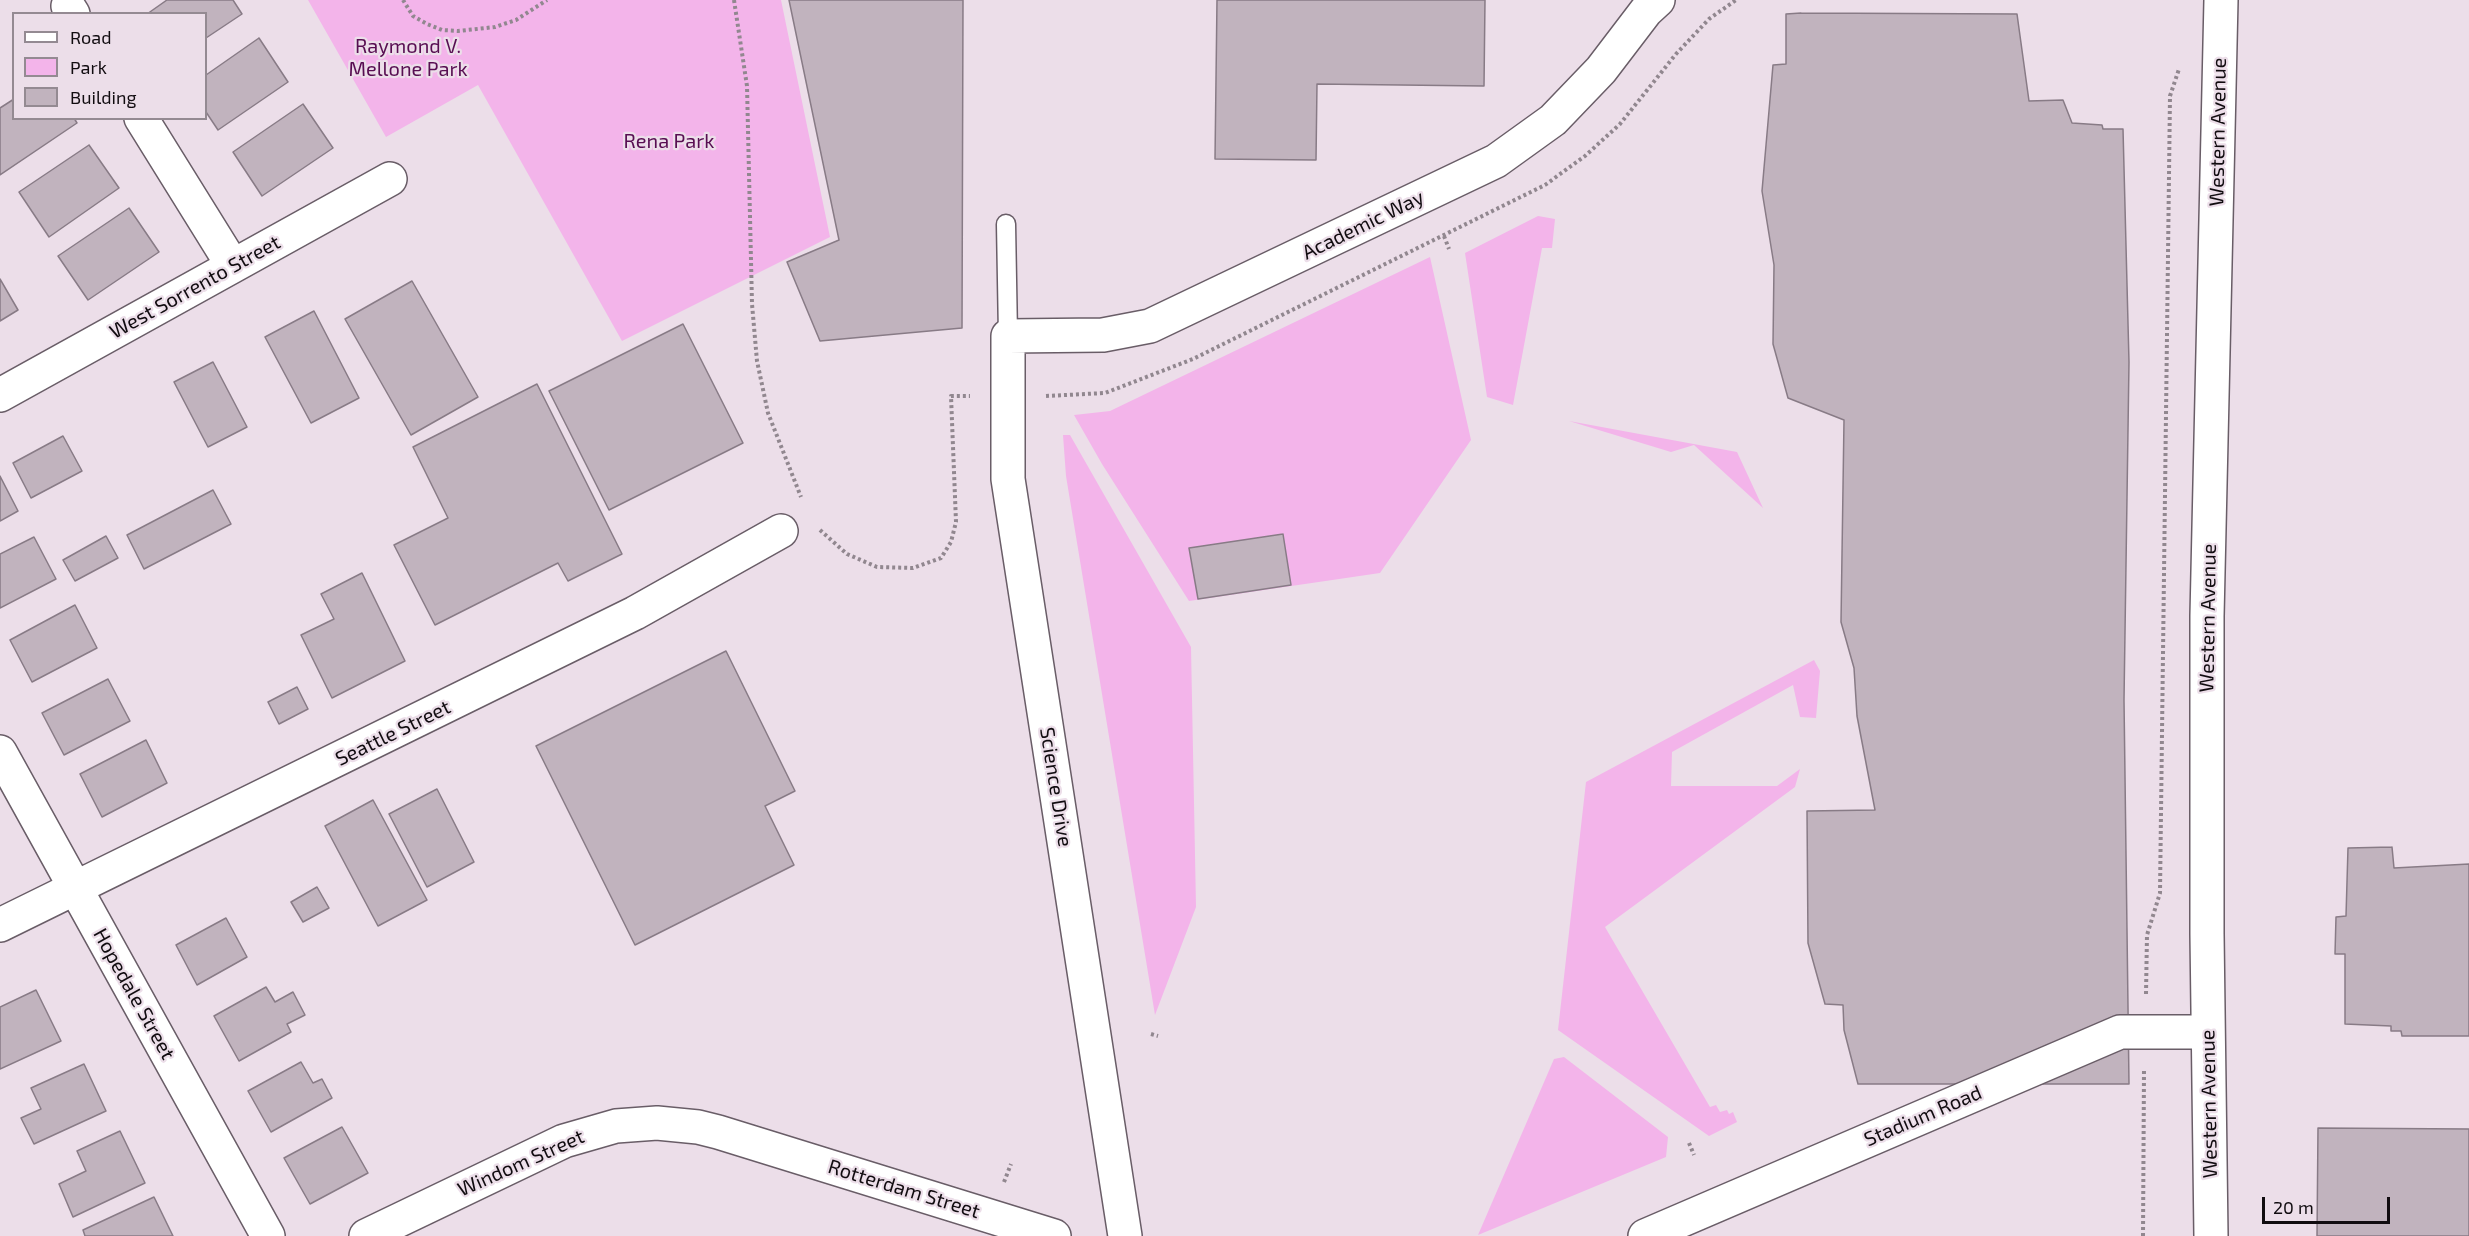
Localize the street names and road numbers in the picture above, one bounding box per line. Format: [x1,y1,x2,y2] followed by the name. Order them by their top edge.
[2205,57,2231,207] street label: Western Avenue
[1298,185,1428,265] street label: Academic Way
[106,230,284,344] street label: West Sorrento Street
[2195,543,2221,693] street label: Western Avenue
[332,695,454,771] street label: Seattle Street
[1035,726,1077,848] street label: Science Drive
[88,924,180,1064] street label: Hopedale Street
[2196,1029,2222,1179] street label: Western Avenue
[1861,1080,1985,1152] street label: Stadium Road
[454,1124,588,1202] street label: Windom Street
[825,1155,983,1223] street label: Rotterdam Street

